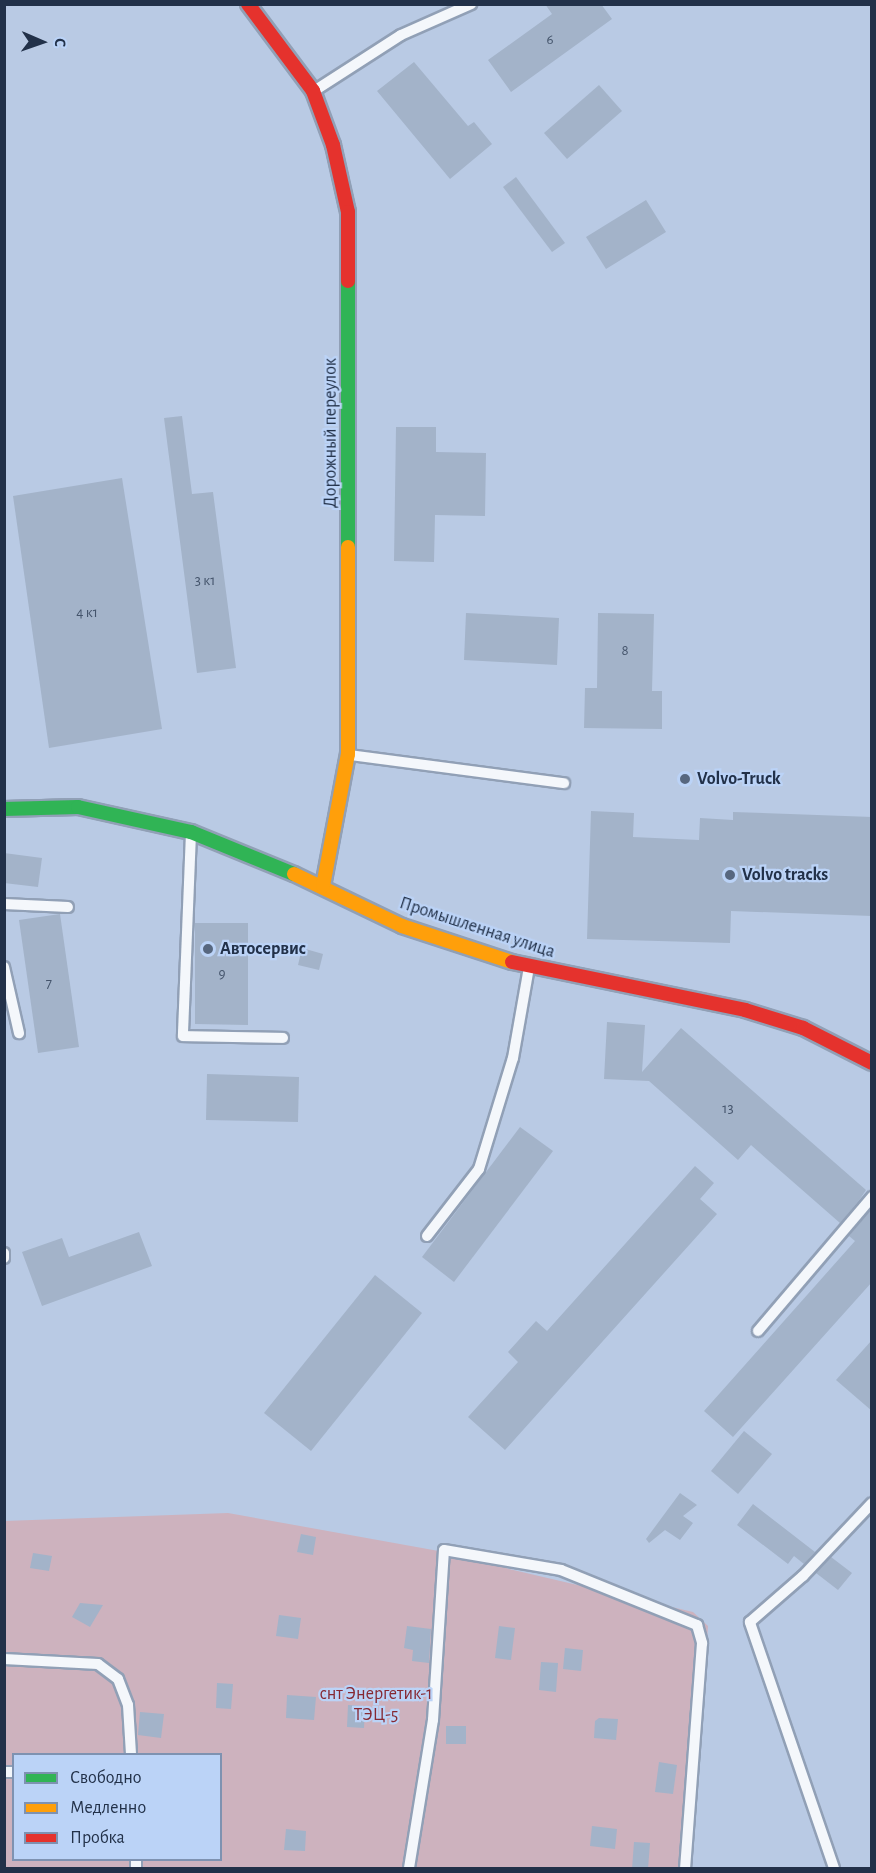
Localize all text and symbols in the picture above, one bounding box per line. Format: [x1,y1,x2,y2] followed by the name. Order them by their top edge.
[12,12,72,72] north arrow
[546,31,554,49] house number: 6
[52,38,68,47] text: С
[320,358,342,508] street label: Дорожный переулок
[195,572,215,590] house number: 3 к1
[76,604,98,622] house number: 4 к1
[621,642,629,660] house number: 8
[697,768,781,790] place label: Volvo-Truck
[678,772,692,786] marker: Volvo-Truck
[742,864,828,886] place label: Volvo tracks
[723,868,737,882] marker: Volvo tracks
[397,893,557,963] street label: Промышленная улица
[220,938,306,960] place label: Автосервис
[201,942,215,956] marker: Автосервис
[218,965,226,983] house number: 9
[46,975,52,993] house number: 7
[722,1100,734,1118] house number: 13
[320,1684,432,1726] park label: снт Энергетик-1 ТЭЦ-5
[12,1753,222,1861] legend
[70,1769,142,1787] text: Свободно
[70,1799,146,1817] text: Медленно
[70,1829,125,1847] text: Пробка

